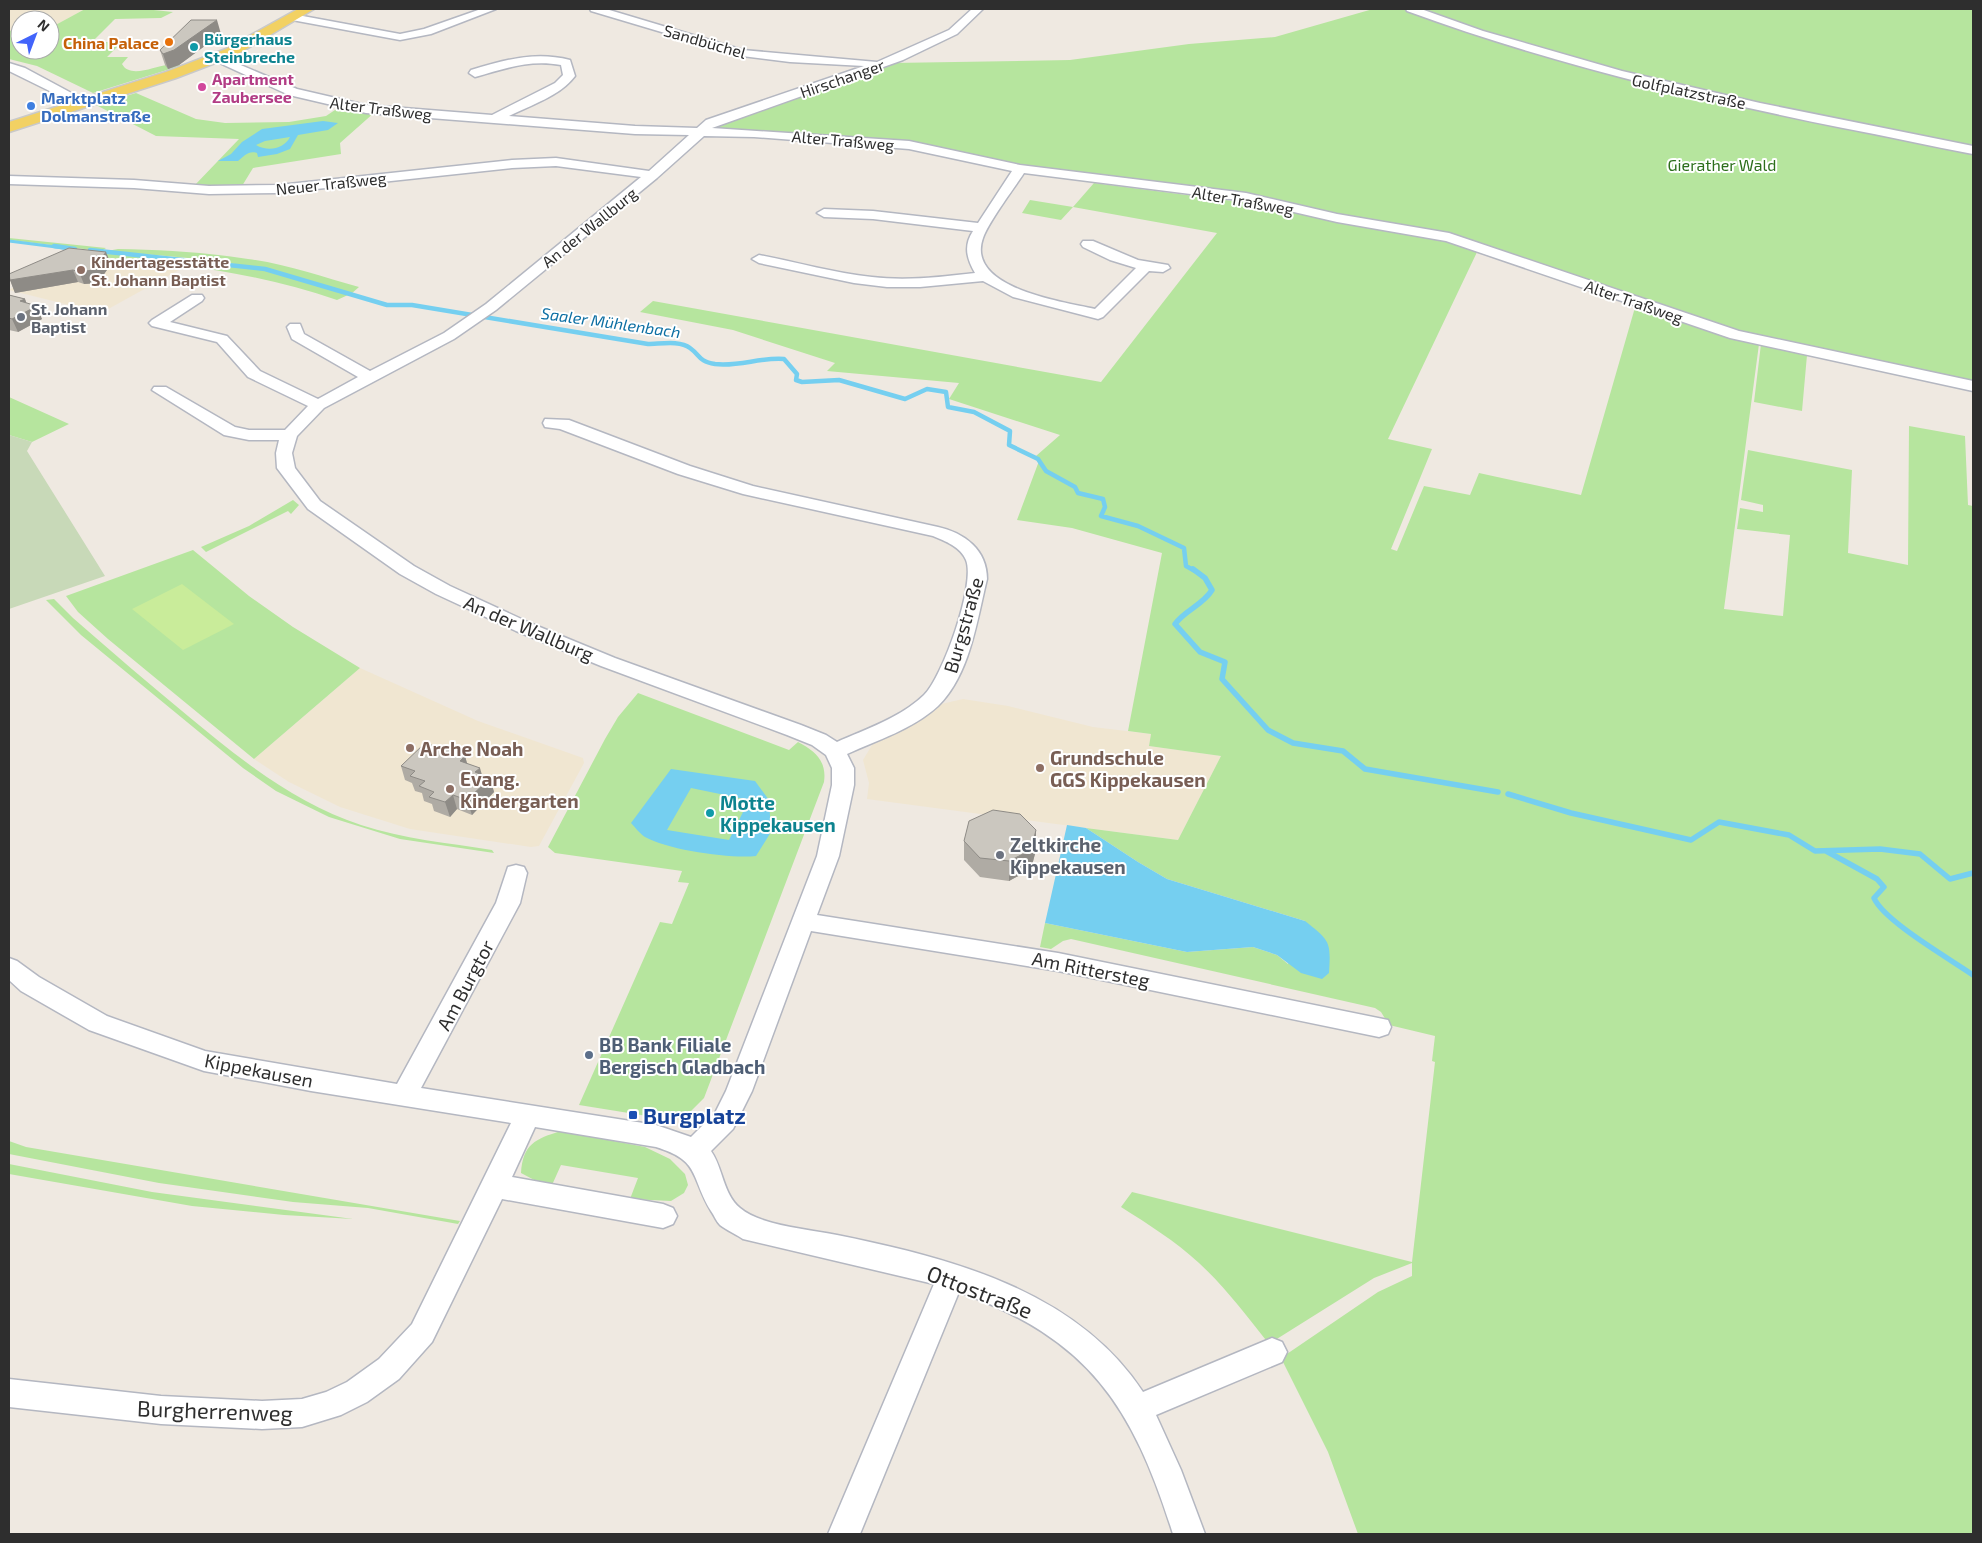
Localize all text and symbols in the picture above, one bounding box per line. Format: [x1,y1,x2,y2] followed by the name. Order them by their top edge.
[10,10,60,60] north arrow
[35,15,53,35] text: N
[662,20,749,62] street label: Sandbüchel
[204,29,295,66] place label: Bürgerhaus Steinbreche
[63,33,159,52] place label: China Palace
[163,36,175,48] marker: China Palace
[188,41,200,53] marker: Bürgerhaus Steinbreche
[797,54,887,101] street label: Hirschanger
[212,69,294,106] place label: Apartment Zaubersee
[1630,70,1748,112] street label: Golfplatzstraße
[196,81,208,93] marker: Apartment Zaubersee
[41,88,151,125] place label: Marktplatz Dolmanstraße
[329,92,433,124] street label: Alter Traßweg
[25,100,37,112] marker: Marktplatz Dolmanstraße
[791,126,895,154] street label: Alter Traßweg
[1668,155,1776,174] park label: Gierather Wald
[275,168,387,198] street label: Neuer Traßweg
[1191,182,1295,218] street label: Alter Traßweg
[538,183,640,271] street label: An der Wallburg
[91,252,229,289] place label: Kindertagesstätte St. Johann Baptist
[75,264,87,276] marker: Kindertagesstätte St. Johann Baptist
[1582,275,1686,327] street label: Alter Traßweg
[31,299,107,336] place label: St. Johann Baptist
[540,303,682,341] water label: Saaler Mühlenbach
[15,311,27,323] marker: St. Johann Baptist
[938,574,988,676] street label: Burgstraße
[461,590,598,666] street label: An der Wallburg
[420,737,523,760] place label: Arche Noah
[404,742,416,754] marker: Arche Noah
[1050,746,1206,791] place label: Grundschule GGS Kippekausen
[1034,762,1046,774] marker: Grundschule GGS Kippekausen
[460,767,579,812] place label: Evang. Kindergarten
[444,783,456,795] marker: Evang. Kindergarten
[720,791,836,836] place label: Motte Kippekausen
[704,807,716,819] marker: Motte Kippekausen
[1010,833,1126,878] place label: Zeltkirche Kippekausen
[994,849,1006,861] marker: Zeltkirche Kippekausen
[432,936,499,1034] street label: Am Burgtor
[1030,946,1152,992] street label: Am Rittersteg
[599,1033,765,1078] place label: BB Bank Filiale Bergisch Gladbach
[203,1048,315,1092] street label: Kippekausen
[583,1049,595,1061] marker: BB Bank Filiale Bergisch Gladbach
[643,1102,746,1128] place label: Burgplatz
[627,1109,639,1121] marker: Burgplatz
[923,1259,1037,1323] street label: Ottostraße
[137,1394,293,1426] street label: Burgherrenweg

